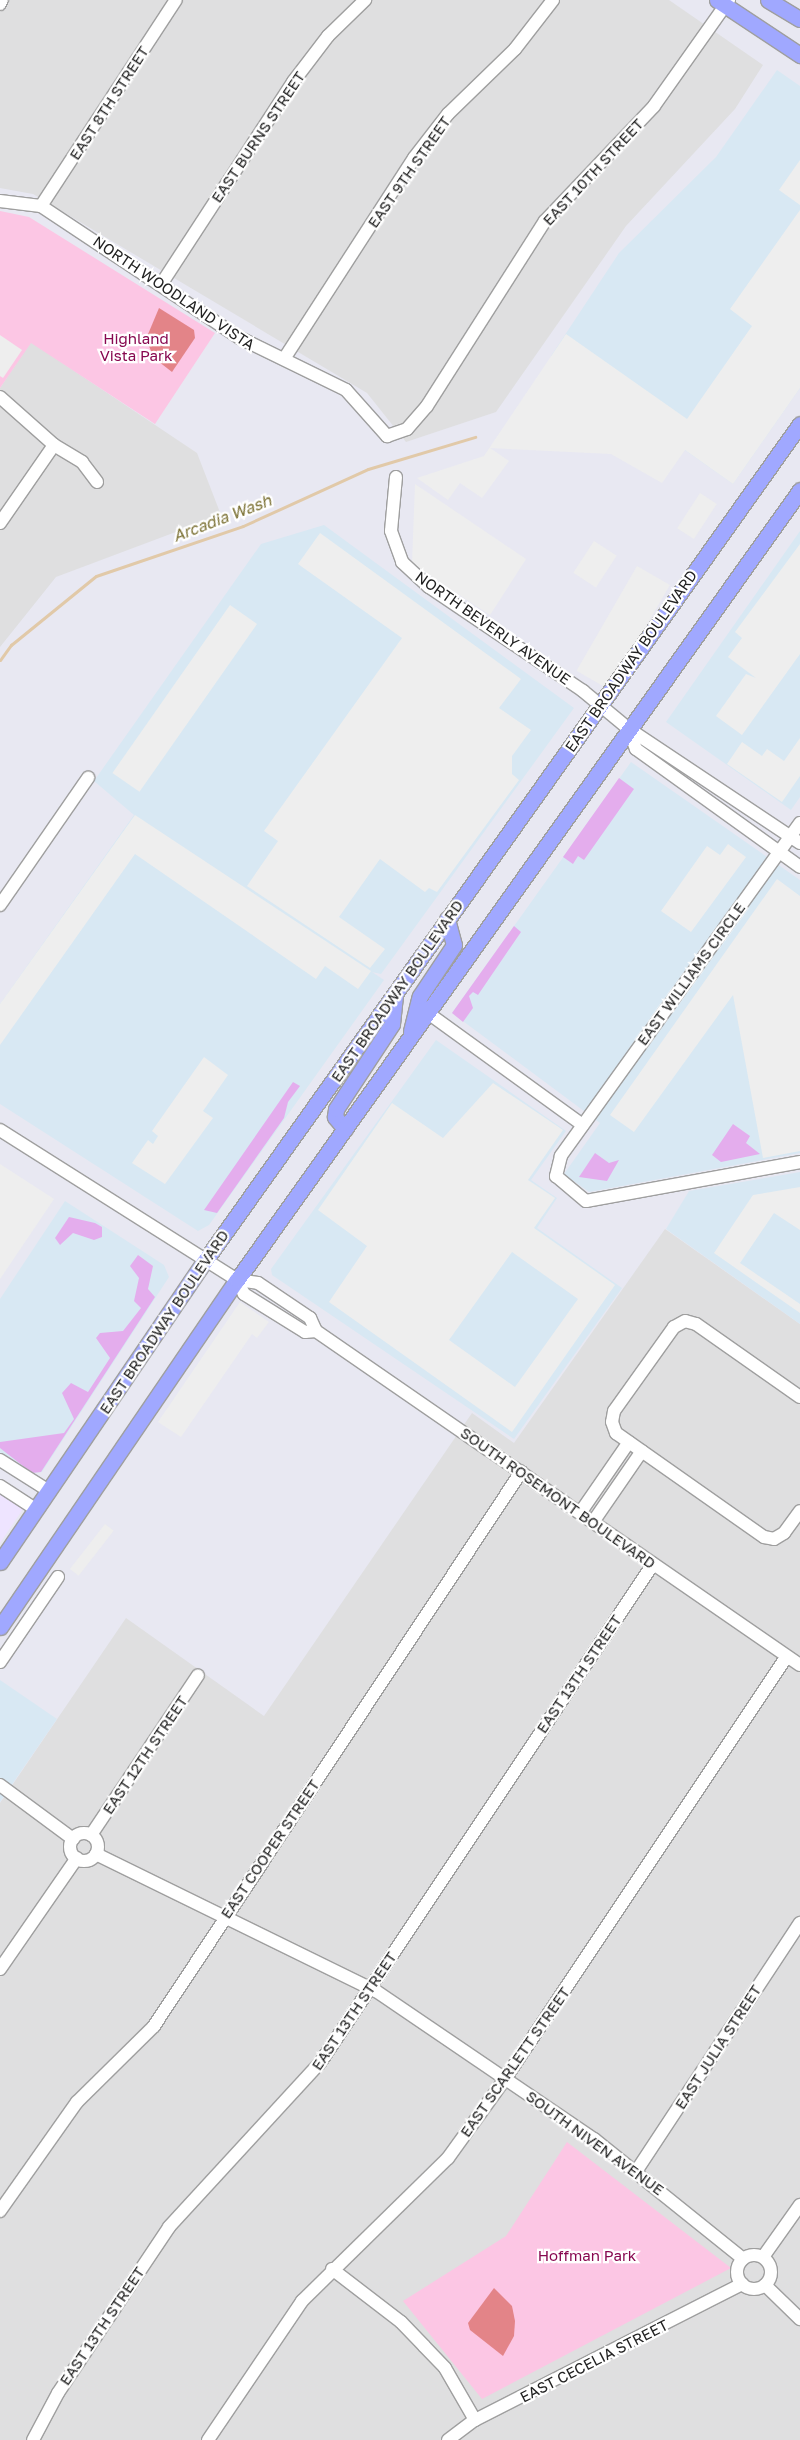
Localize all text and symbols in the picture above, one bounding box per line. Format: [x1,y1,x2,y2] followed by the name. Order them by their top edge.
[66,43,152,163] street label: EAST 8TH STREET
[207,68,309,206] street label: EAST BURNS STREET
[364,113,454,231] street label: EAST 9TH STREET
[539,115,647,229] street label: EAST 10TH STREET
[90,232,258,354] street label: NORTH WOODLAND VISTA
[100,329,172,364] park label: Highland Vista Park
[170,490,274,546] water label: Arcadia Wash
[561,567,701,755] street label: EAST BROADWAY BOULEVARD
[412,568,574,688] street label: NORTH BEVERLY AVENUE
[327,897,467,1085] street label: EAST BROADWAY BOULEVARD
[633,899,749,1049] street label: EAST WILLIAMS CIRCLE
[96,1227,232,1417] street label: EAST BROADWAY BOULEVARD
[457,1424,659,1572] street label: SOUTH ROSEMONT BOULEVARD
[533,1611,625,1737] street label: EAST 13TH STREET
[99,1692,191,1818] street label: EAST 12TH STREET
[217,1776,323,1922] street label: EAST COOPER STREET
[308,1948,400,2074] street label: EAST 13TH STREET
[671,1981,765,2113] street label: EAST JULIA STREET
[456,1984,574,2140] street label: EAST SCARLETT STREET
[523,2087,667,2199] street label: SOUTH NIVEN AVENUE
[538,2247,636,2265] park label: Hoffman Park
[56,2263,148,2389] street label: EAST 13TH STREET
[517,2316,671,2406] street label: EAST CECELIA STREET

